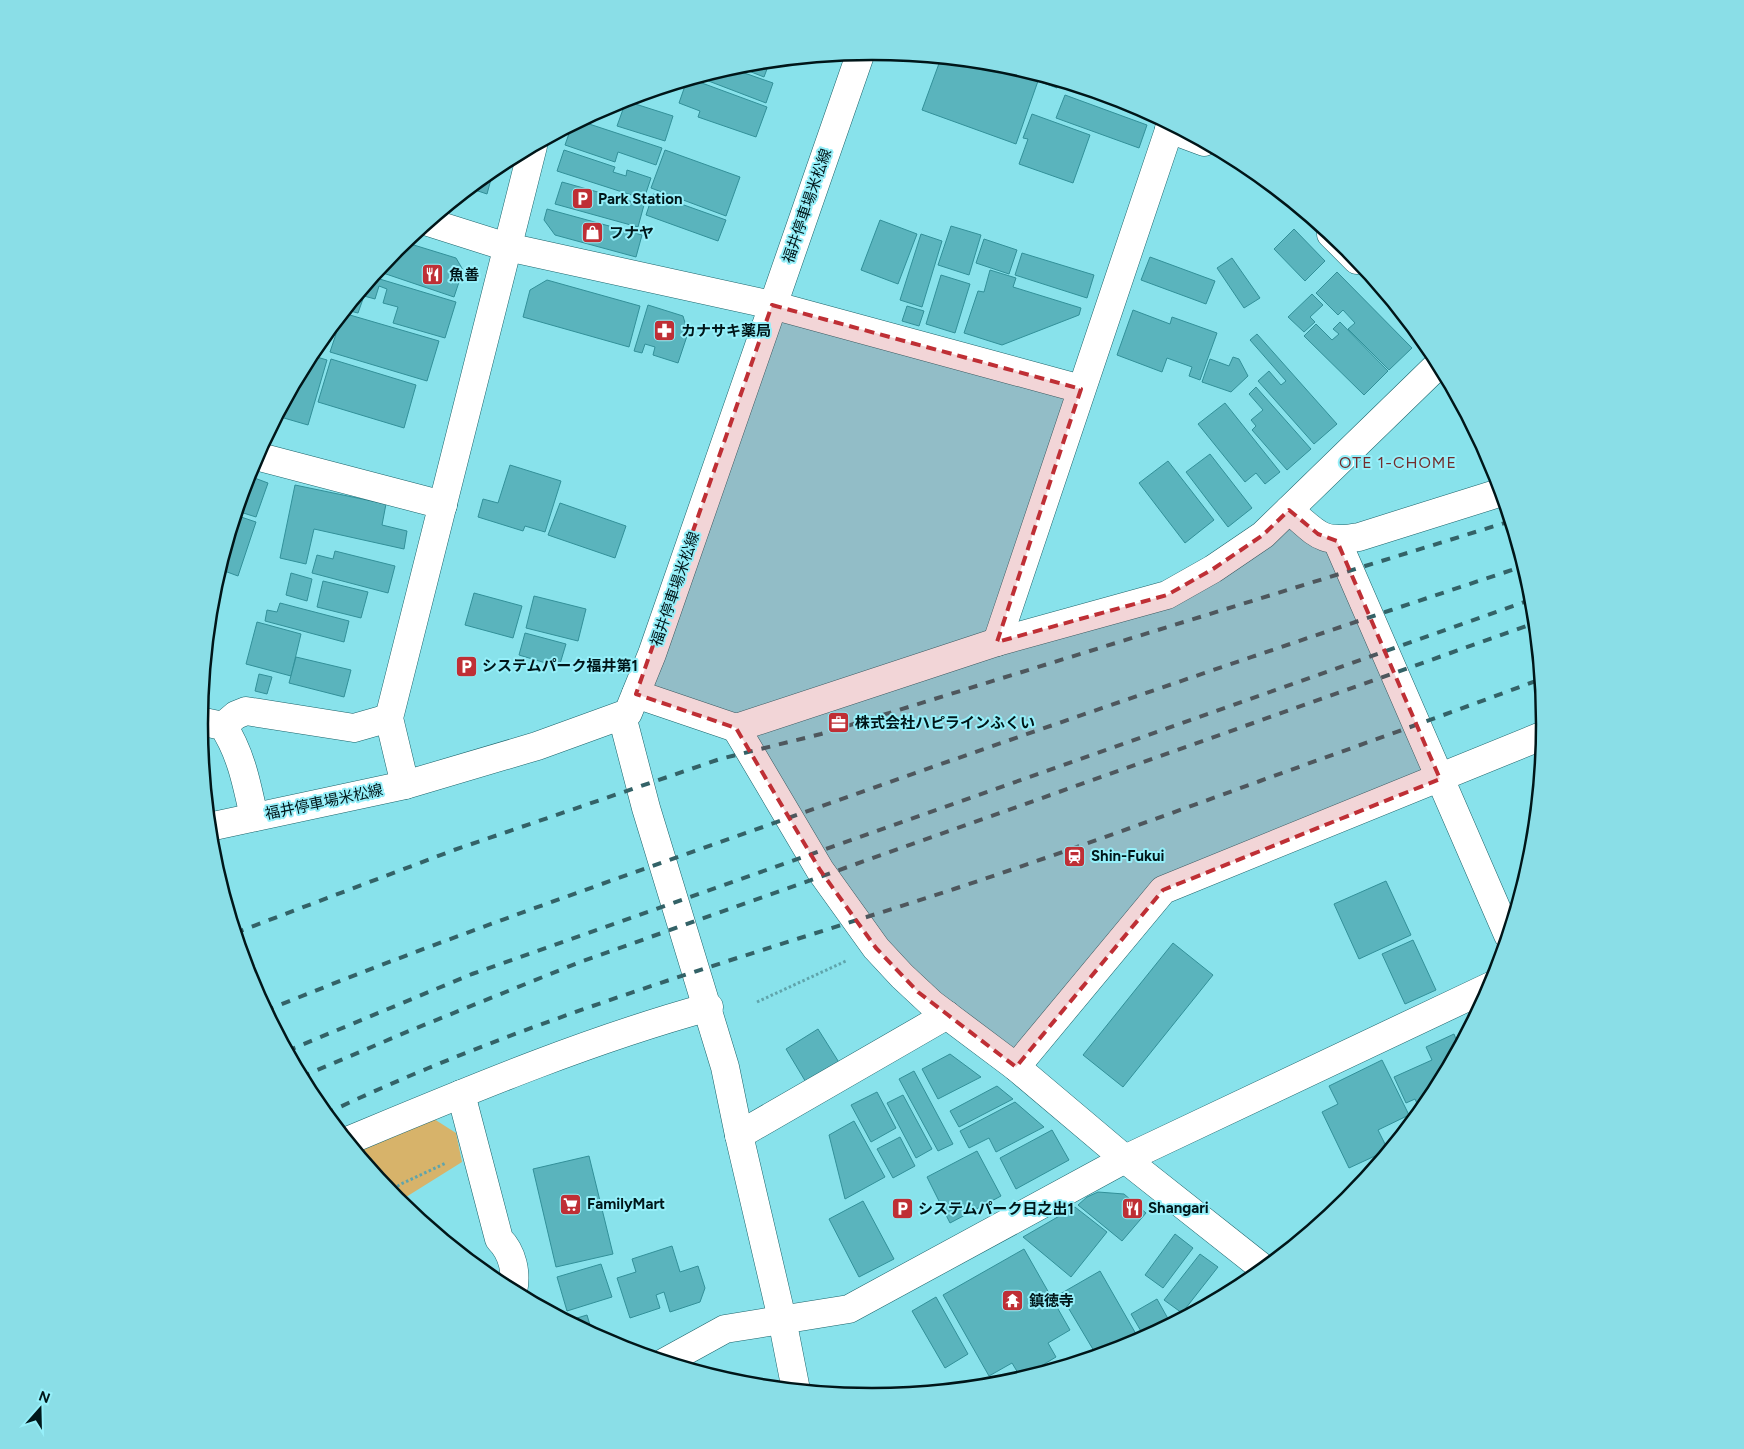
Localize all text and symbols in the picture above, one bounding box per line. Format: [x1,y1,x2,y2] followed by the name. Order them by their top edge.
[779,146,835,266] street label: 福井停車場米松線
[570,187,594,211] parking icon: Park Station
[598,190,682,208] place label: Park Station
[581,221,605,245] shop icon: フナヤ
[609,224,654,242] place label: フナヤ
[421,263,445,287] restaurant icon: 魚善
[449,266,479,284] place label: 魚善
[653,319,677,343] pharmacy icon: カナサキ薬局
[681,322,771,340] place label: カナサキ薬局
[1339,453,1457,472] district label: OTE 1-CHOME
[647,529,703,649] street label: 福井停車場米松線
[454,654,478,678] parking icon: システムパーク福井第1
[482,657,638,675] place label: システムパーク福井第1
[827,711,851,735] office icon: 株式会社ハピラインふくい
[855,714,1035,732] place label: 株式会社ハピラインふくい
[263,781,385,823] street label: 福井停車場米松線
[1063,844,1087,868] station icon: Shin-Fukui
[1091,847,1164,865] place label: Shin-Fukui
[559,1192,583,1216] supermarket icon: FamilyMart
[587,1195,665,1213] place label: FamilyMart
[1120,1196,1144,1220] restaurant icon: Shangari
[890,1197,914,1221] parking icon: システムパーク日之出1
[1148,1199,1209,1217] place label: Shangari
[918,1200,1074,1218] place label: システムパーク日之出1
[1001,1289,1025,1313] temple icon: 鎮徳寺
[1029,1292,1074,1310] place label: 鎮徳寺
[15,1384,65,1434] north arrow
[36,1387,52,1407] text: N

